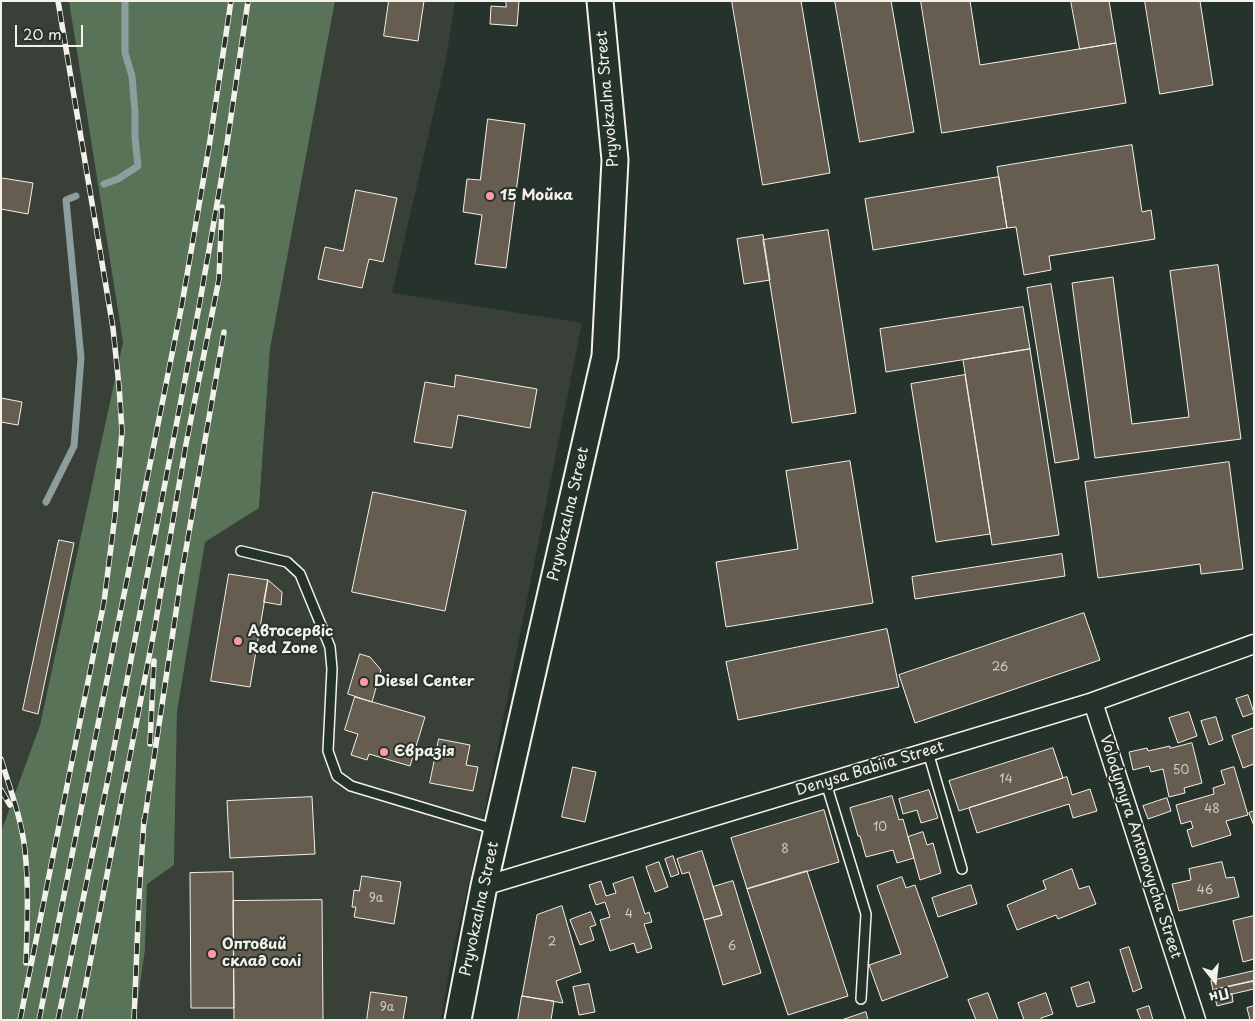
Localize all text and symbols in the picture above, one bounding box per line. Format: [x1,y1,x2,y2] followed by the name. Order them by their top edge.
[18,15,85,47] scale bar
[23,22,62,45] text: 20 m
[593,30,623,168] street label: Pryvokzalna Street
[500,187,573,205] place label: 15 Мойка
[484,190,496,202] marker: 15 Мойка
[545,445,593,583] street label: Pryvokzalna Street
[248,623,333,658] place label: Автосервіс Red Zone
[232,635,244,647] marker: Автосервіс Red Zone
[992,661,1008,675] house number: 26
[374,673,475,691] place label: Diesel Center
[358,676,370,688] marker: Diesel Center
[1095,733,1185,961] street label: Volodymyra Antonovycha Street
[794,738,946,800] street label: Denysa Babiia Street
[394,743,455,761] place label: Євразія
[378,746,390,758] marker: Євразія
[1173,764,1189,778] house number: 50
[999,773,1013,787] house number: 14
[1204,803,1220,817] house number: 48
[873,821,887,835] house number: 10
[457,840,503,978] street label: Pryvokzalna Street
[781,843,789,857] house number: 8
[1197,884,1213,898] house number: 46
[369,892,383,906] house number: 9а
[625,908,633,922] house number: 4
[222,936,301,971] place label: Оптовий склад солі
[548,936,556,950] house number: 2
[728,940,736,954] house number: 6
[206,948,218,960] marker: Оптовий склад солі
[1190,956,1240,1006] north arrow
[1207,983,1232,1009] text: Пн
[380,1001,394,1015] house number: 9а

